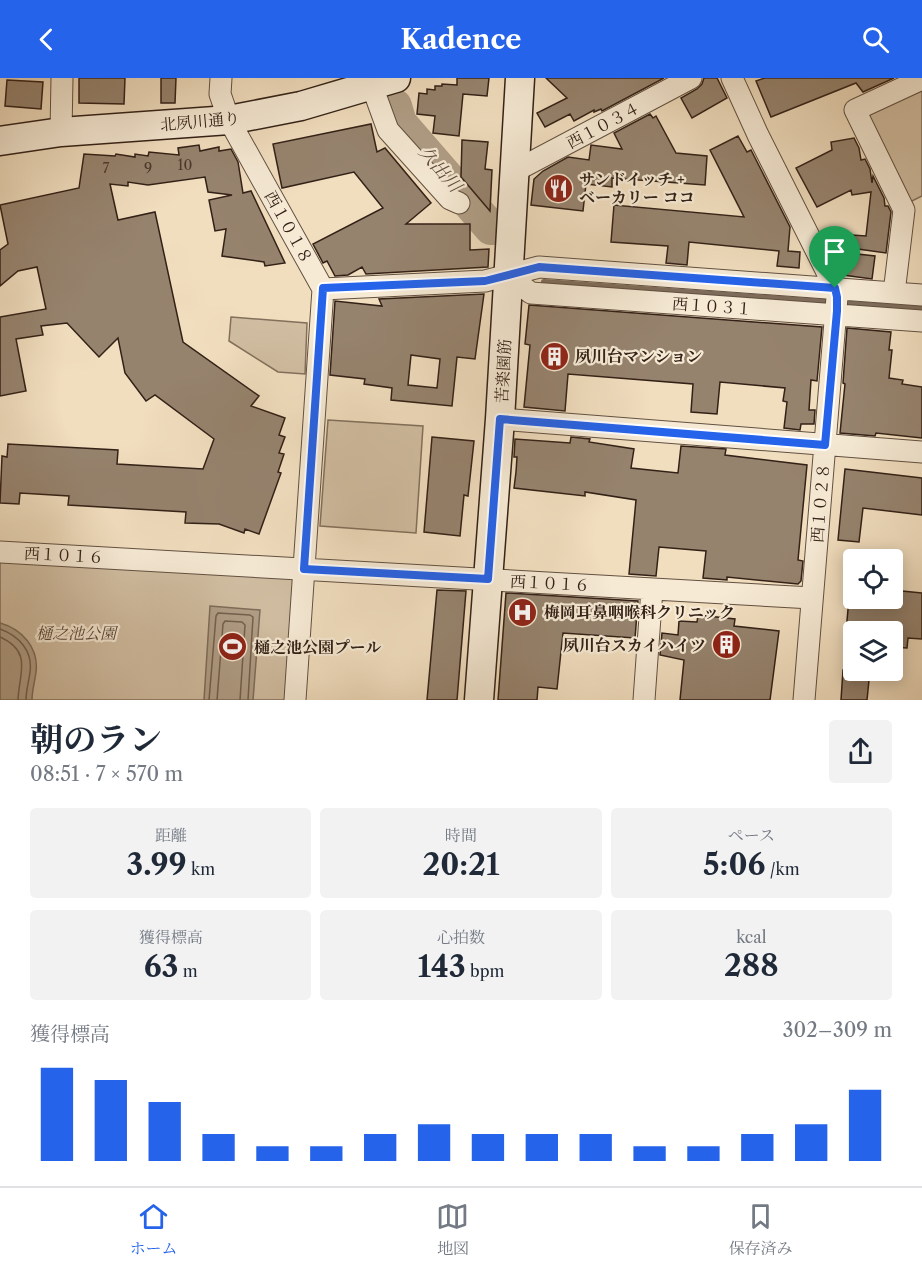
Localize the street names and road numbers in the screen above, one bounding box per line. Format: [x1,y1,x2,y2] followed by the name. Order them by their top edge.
[563,97,643,153] street label: 西１０３４
[159,108,241,134] street label: 北夙川通り
[261,187,317,267] street label: 西１０１８
[671,293,753,319] street label: 西１０３１
[491,339,515,403] street label: 苦楽園筋
[807,462,833,544] street label: 西１０２８
[24,543,104,567] street label: 西１０１６
[510,571,590,595] street label: 西１０１６

